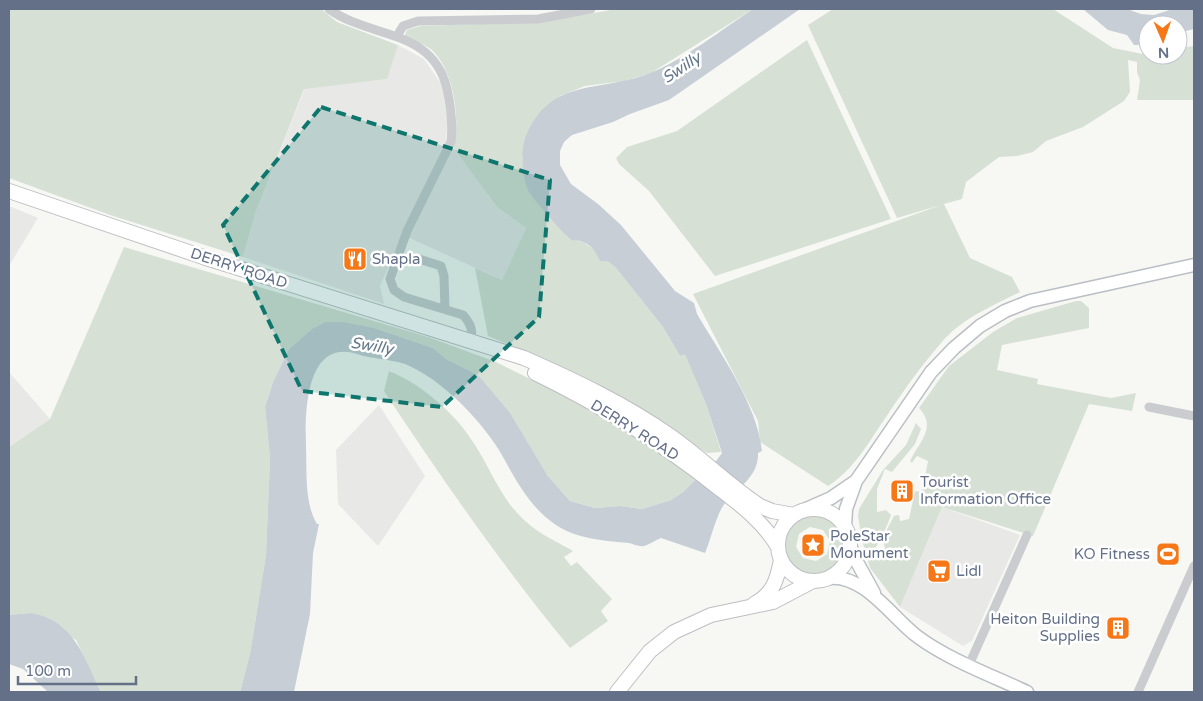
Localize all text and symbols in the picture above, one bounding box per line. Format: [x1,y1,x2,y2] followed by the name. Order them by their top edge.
[1138,15,1188,65] north arrow
[1158,44,1169,61] text: N
[658,46,707,88] water label: Swilly
[188,244,290,292] street label: DERRY ROAD
[342,246,368,272] restaurant icon: Shapla
[372,250,420,268] place label: Shapla
[349,333,397,360] water label: Swilly
[587,396,683,464] street label: DERRY ROAD
[920,473,1051,508] place label: Tourist Information Office
[889,478,915,504] building icon: Tourist Information Office
[830,527,909,562] place label: PoleStar Monument
[800,532,826,558] place icon: PoleStar Monument
[1155,541,1181,567] sports icon: KO Fitness
[1074,545,1150,563] place label: KO Fitness
[926,558,952,584] supermarket icon: Lidl
[956,562,982,580] place label: Lidl
[990,610,1100,645] place label: Heiton Building Supplies
[1105,615,1131,641] building icon: Heiton Building Supplies
[18,654,135,686] scale bar
[25,662,71,680] text: 100 m

